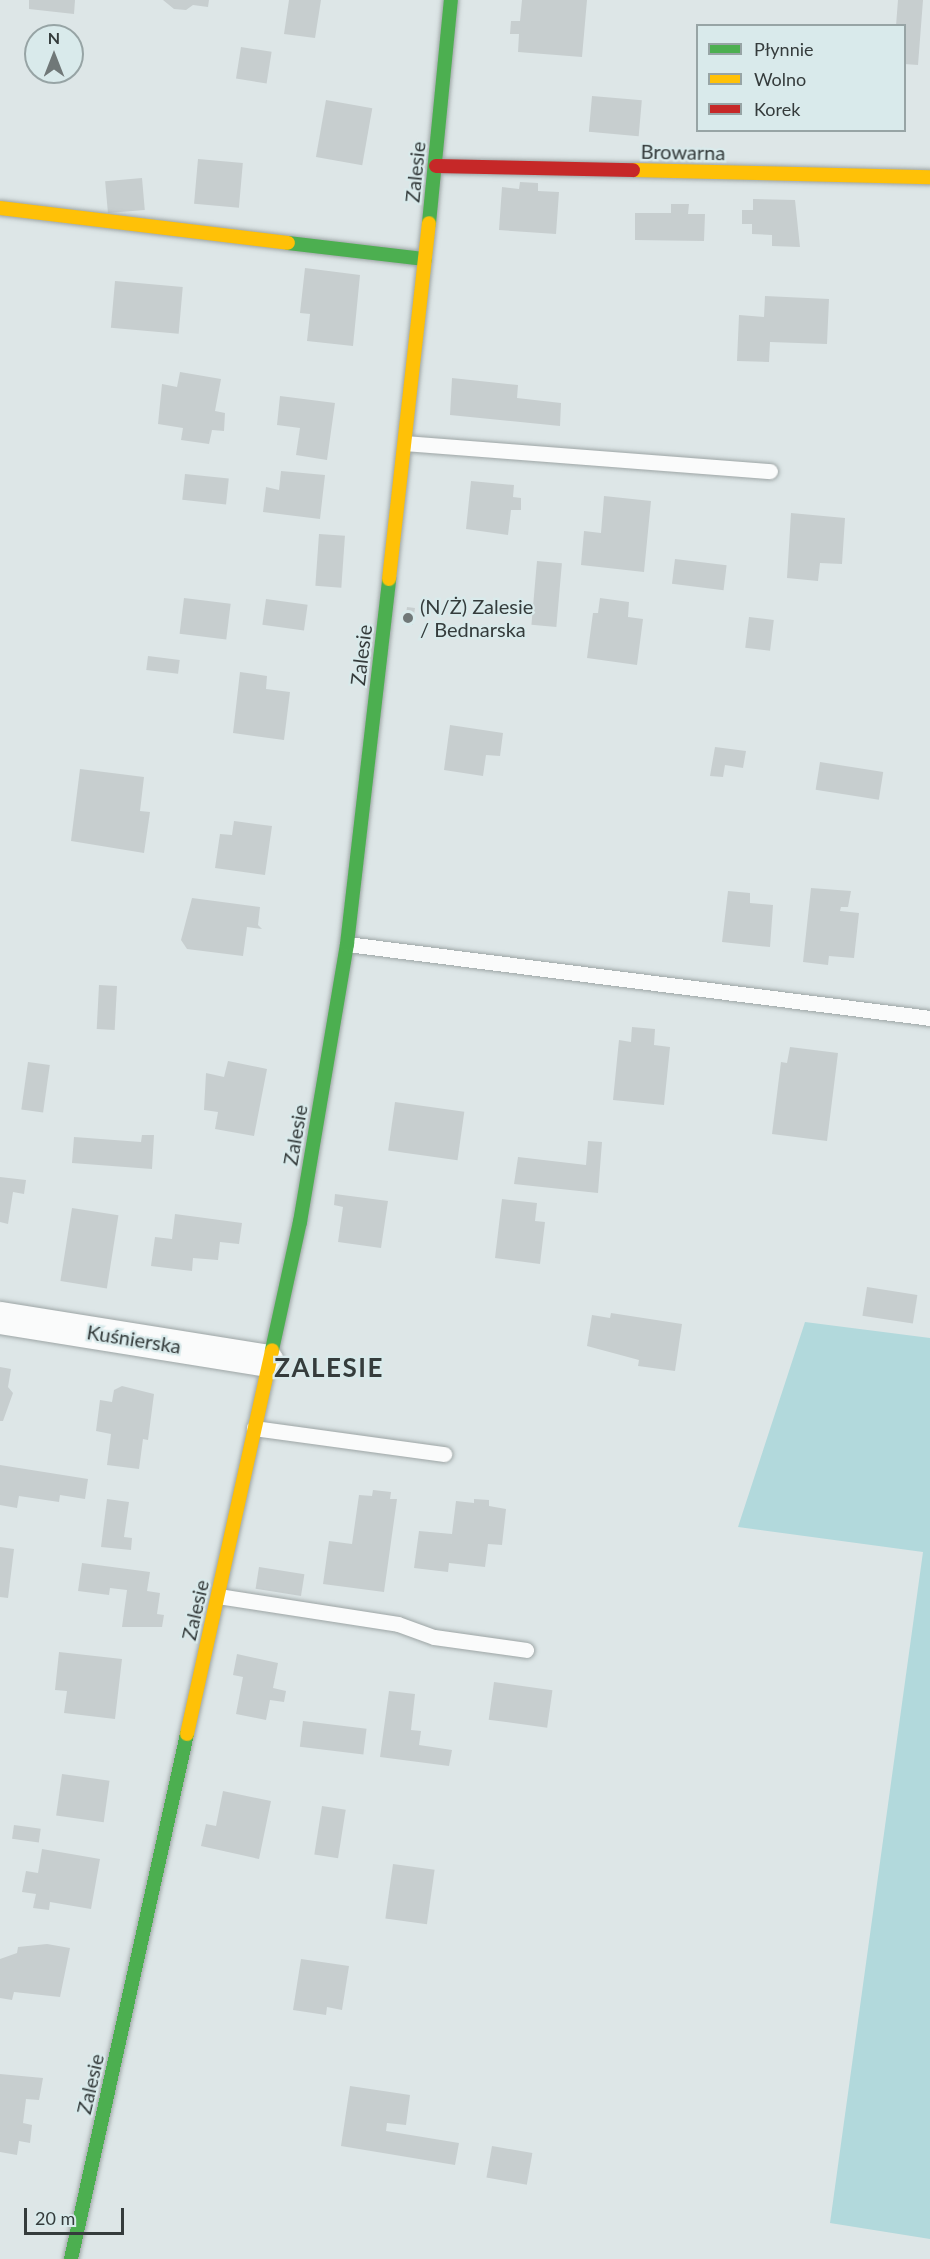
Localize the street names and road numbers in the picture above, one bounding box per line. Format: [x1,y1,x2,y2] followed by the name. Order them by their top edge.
[640,139,726,165] street label: Browarna
[400,140,430,204] street label: Zalesie
[345,623,377,687] street label: Zalesie
[278,1103,312,1167] street label: Zalesie
[85,1320,183,1358] street label: Kuśnierska
[176,1577,214,1643] street label: Zalesie
[71,2051,109,2117] street label: Zalesie

